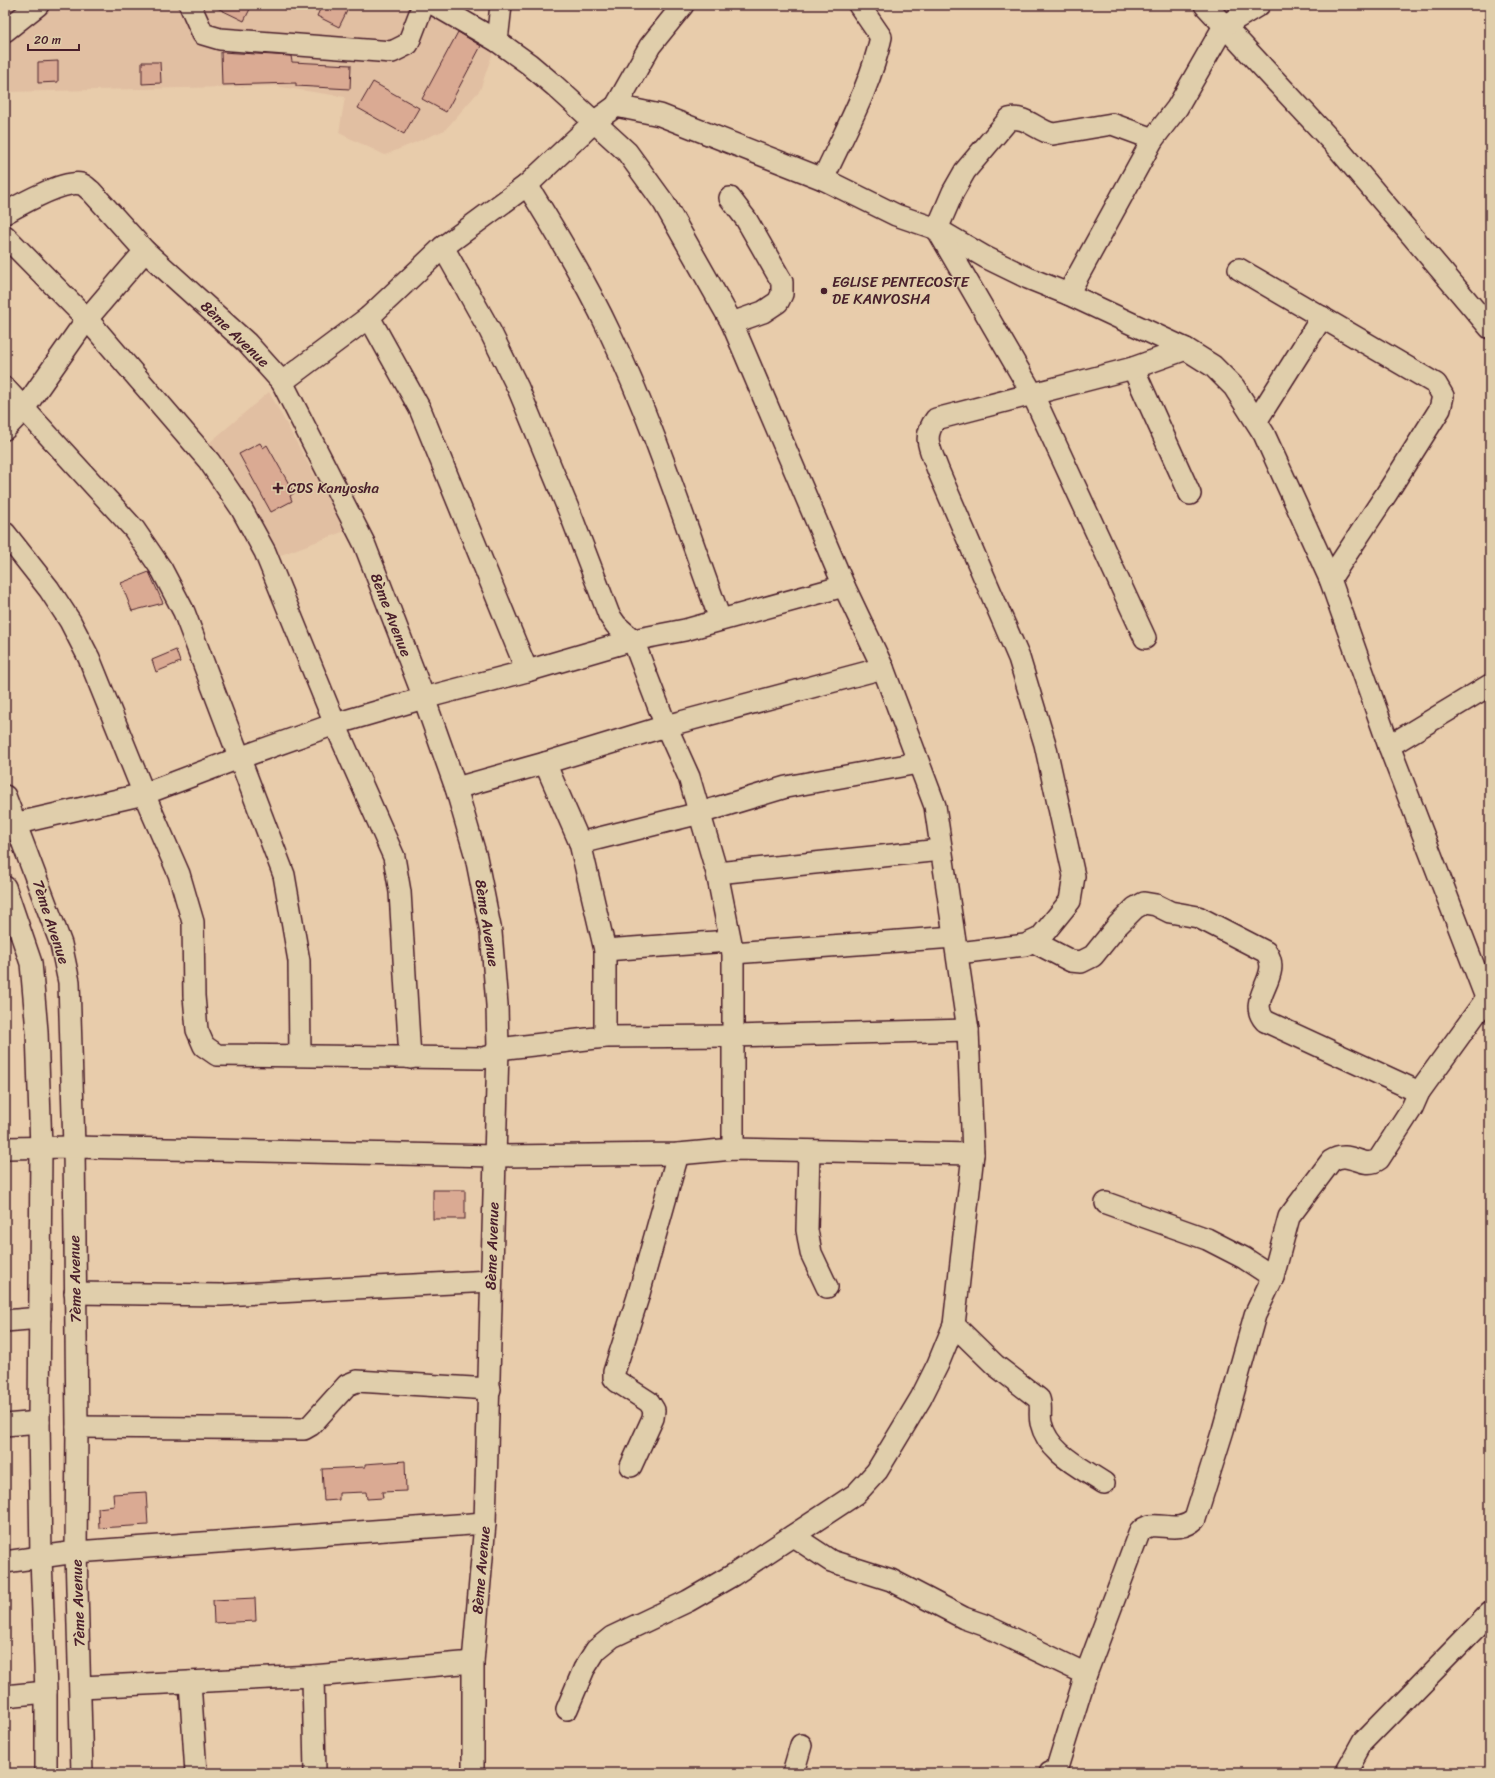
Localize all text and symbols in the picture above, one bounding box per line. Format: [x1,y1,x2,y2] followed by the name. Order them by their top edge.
[28,26,79,52] scale bar
[34,29,61,51] text: 20 m
[832,269,970,312] place label: EGLISE PENTECOSTE DE KANYOSHA
[819,286,829,296] marker: EGLISE PENTECOSTE DE KANYOSHA
[194,294,276,374] street label: 8ème Avenue
[287,475,379,501] place label: CDS Kanyosha
[272,482,284,494] marker: CDS Kanyosha
[363,569,419,661] street label: 8ème Avenue
[25,876,77,968] street label: 7ème Avenue
[467,877,507,969] street label: 8ème Avenue
[477,1201,507,1291] street label: 8ème Avenue
[61,1235,89,1323] street label: 7ème Avenue
[464,1525,498,1615] street label: 8ème Avenue
[63,1558,93,1647] street label: 7ème Avenue

